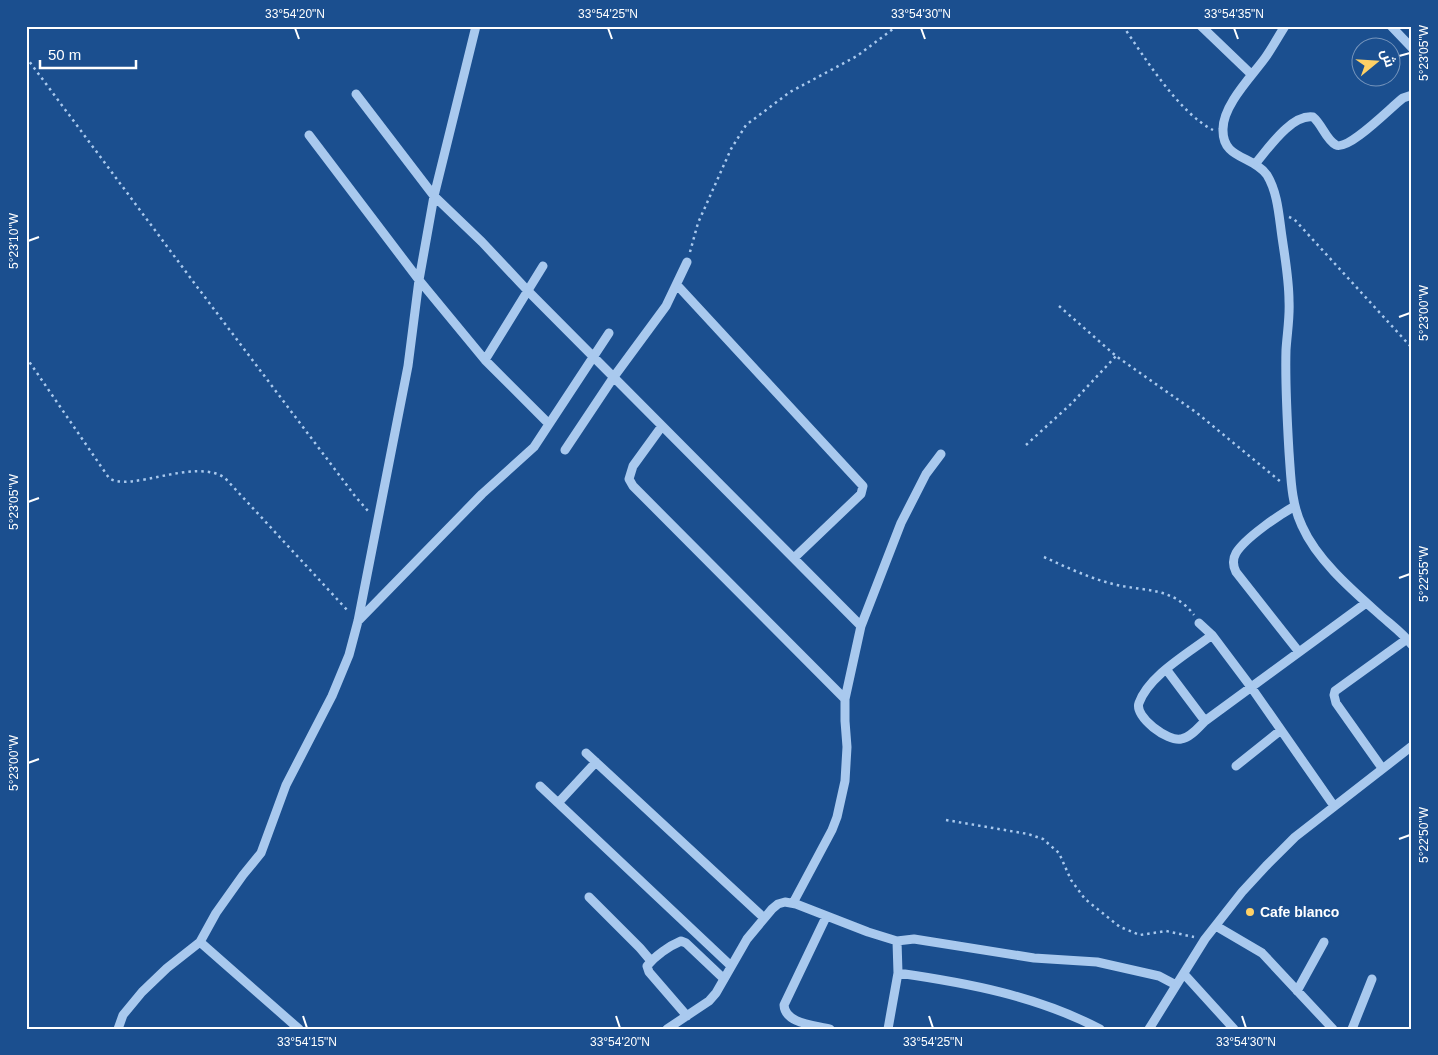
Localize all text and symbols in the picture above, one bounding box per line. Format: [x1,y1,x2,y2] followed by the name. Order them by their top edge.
[265,7,325,21] text: 33°54'20"N
[578,7,638,21] text: 33°54'25"N
[891,7,951,21] text: 33°54'30"N
[1204,7,1264,21] text: 33°54'35"N
[1417,24,1431,81] text: 5°23'05"W
[40,38,136,70] scale bar
[1350,38,1400,88] north arrow
[48,46,81,63] text: 50 m
[1377,47,1399,69] text: ش
[7,212,21,269] text: 5°23'10"W
[1417,284,1431,341] text: 5°23'00"W
[7,473,21,530] text: 5°23'05"W
[1417,545,1431,602] text: 5°22'55"W
[7,734,21,791] text: 5°23'00"W
[1417,806,1431,863] text: 5°22'50"W
[1260,904,1339,920] place label: Cafe blanco
[1244,906,1256,918] marker: Cafe blanco
[277,1035,337,1049] text: 33°54'15"N
[590,1035,650,1049] text: 33°54'20"N
[903,1035,963,1049] text: 33°54'25"N
[1216,1035,1276,1049] text: 33°54'30"N

